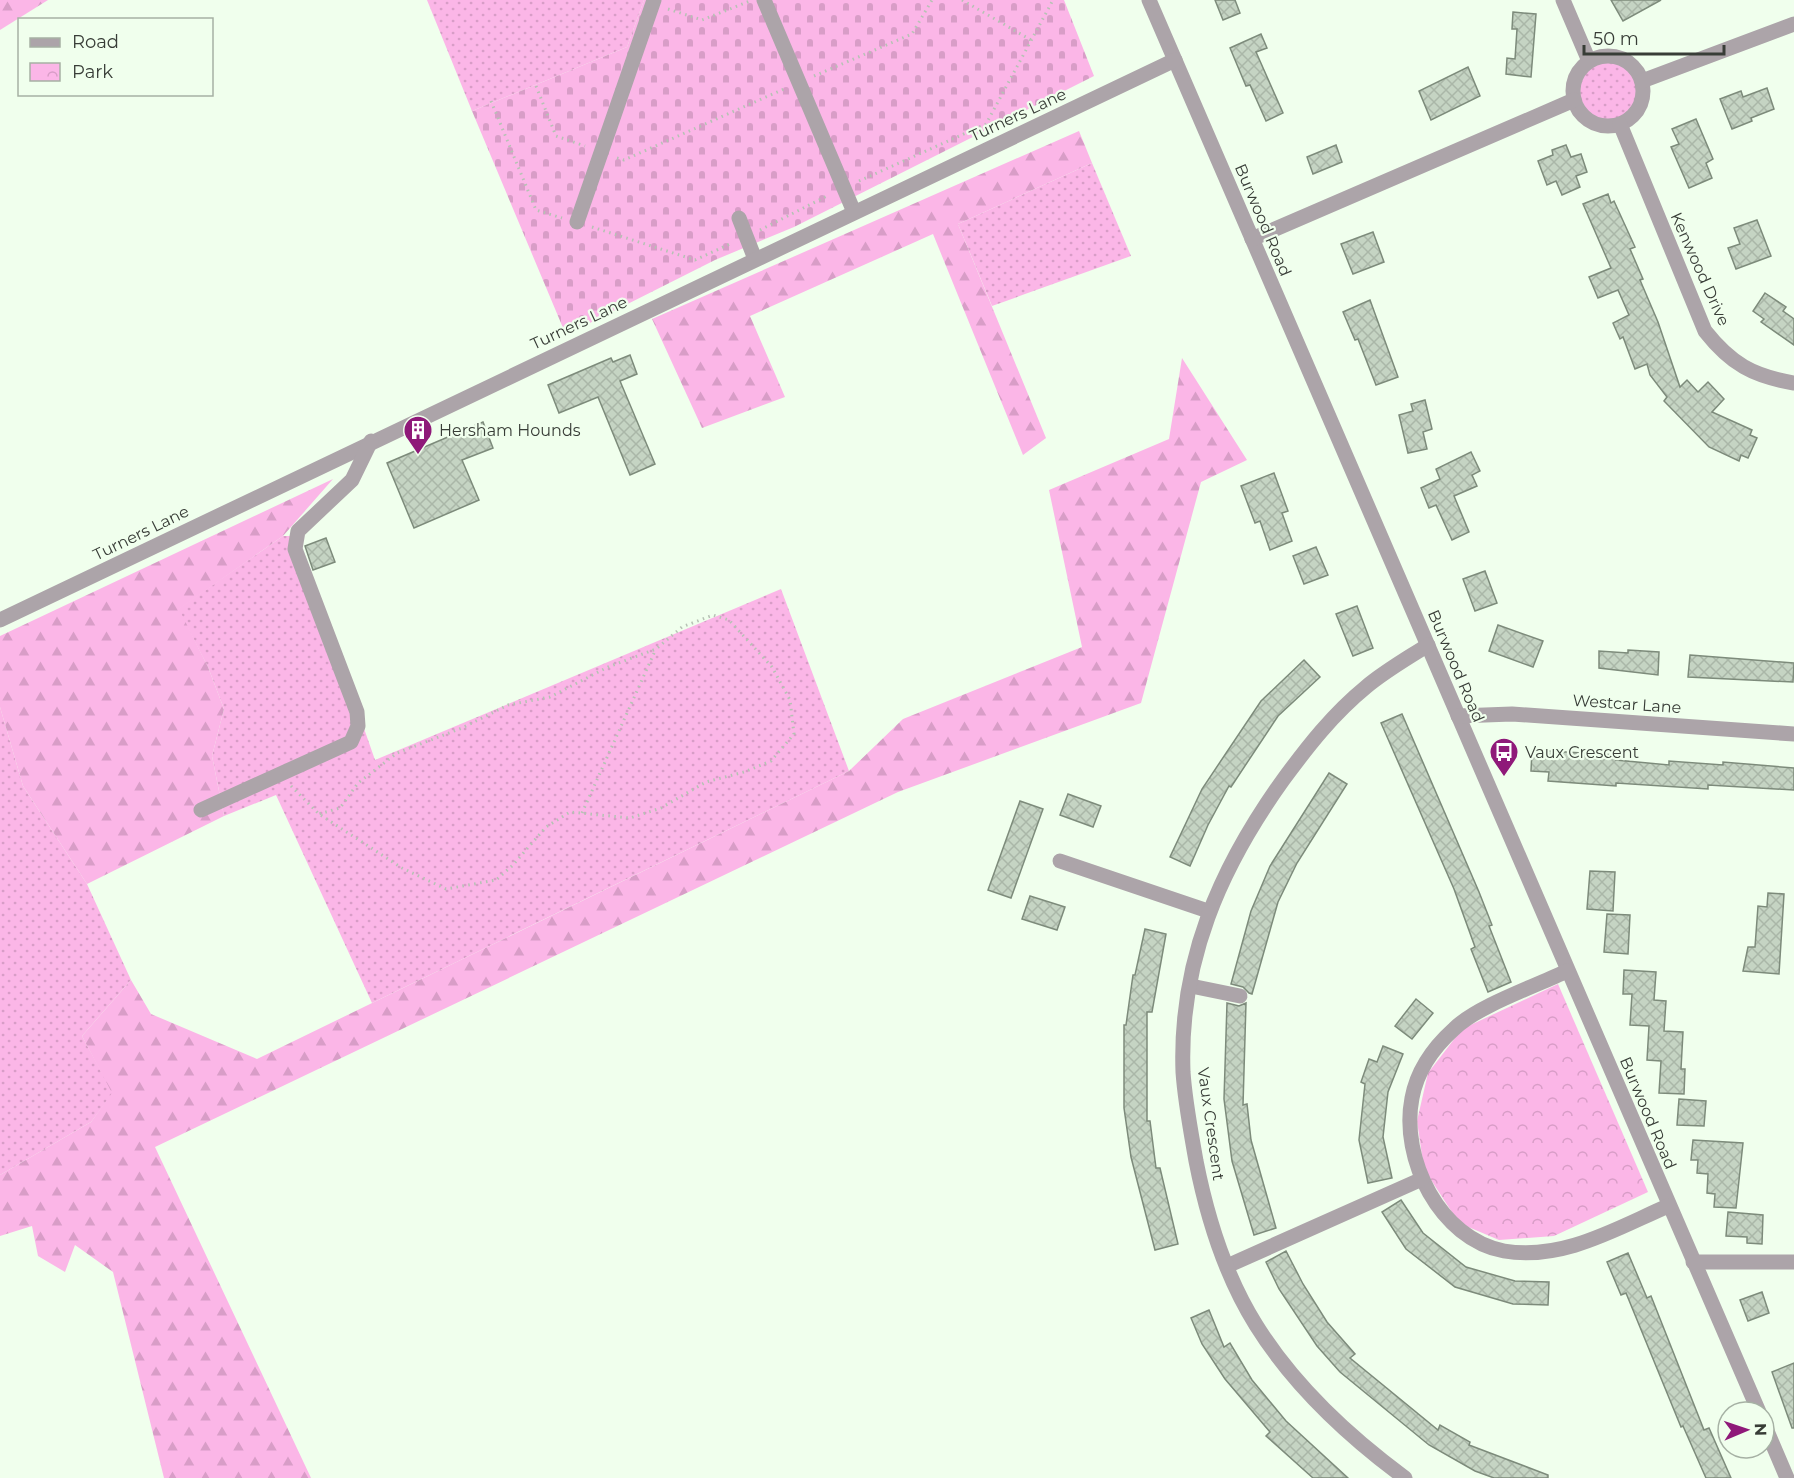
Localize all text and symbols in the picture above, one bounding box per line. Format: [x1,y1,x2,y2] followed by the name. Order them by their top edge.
[18,18,213,96] legend
[1584,18,1724,56] scale bar
[1593,28,1639,50] text: 50 m
[72,31,119,53] text: Road
[72,61,113,83] text: Park
[967,84,1069,146] street label: Turners Lane
[1231,161,1295,279] street label: Burwood Road
[1666,209,1734,329] street label: Kenwood Drive
[528,292,630,354] street label: Turners Lane
[402,414,434,456] building icon: Hersham Hounds
[439,421,581,440] place label: Hersham Hounds
[90,502,192,564] street label: Turners Lane
[1424,607,1488,725] street label: Burwood Road
[1572,691,1682,717] street label: Westcar Lane
[1488,736,1520,778] bus stop icon: Vaux Crescent
[1525,743,1640,762] place label: Vaux Crescent
[1616,1054,1680,1172] street label: Burwood Road
[1194,1066,1228,1182] street label: Vaux Crescent
[1716,1400,1776,1460] north arrow
[1751,1423,1770,1436] text: N

